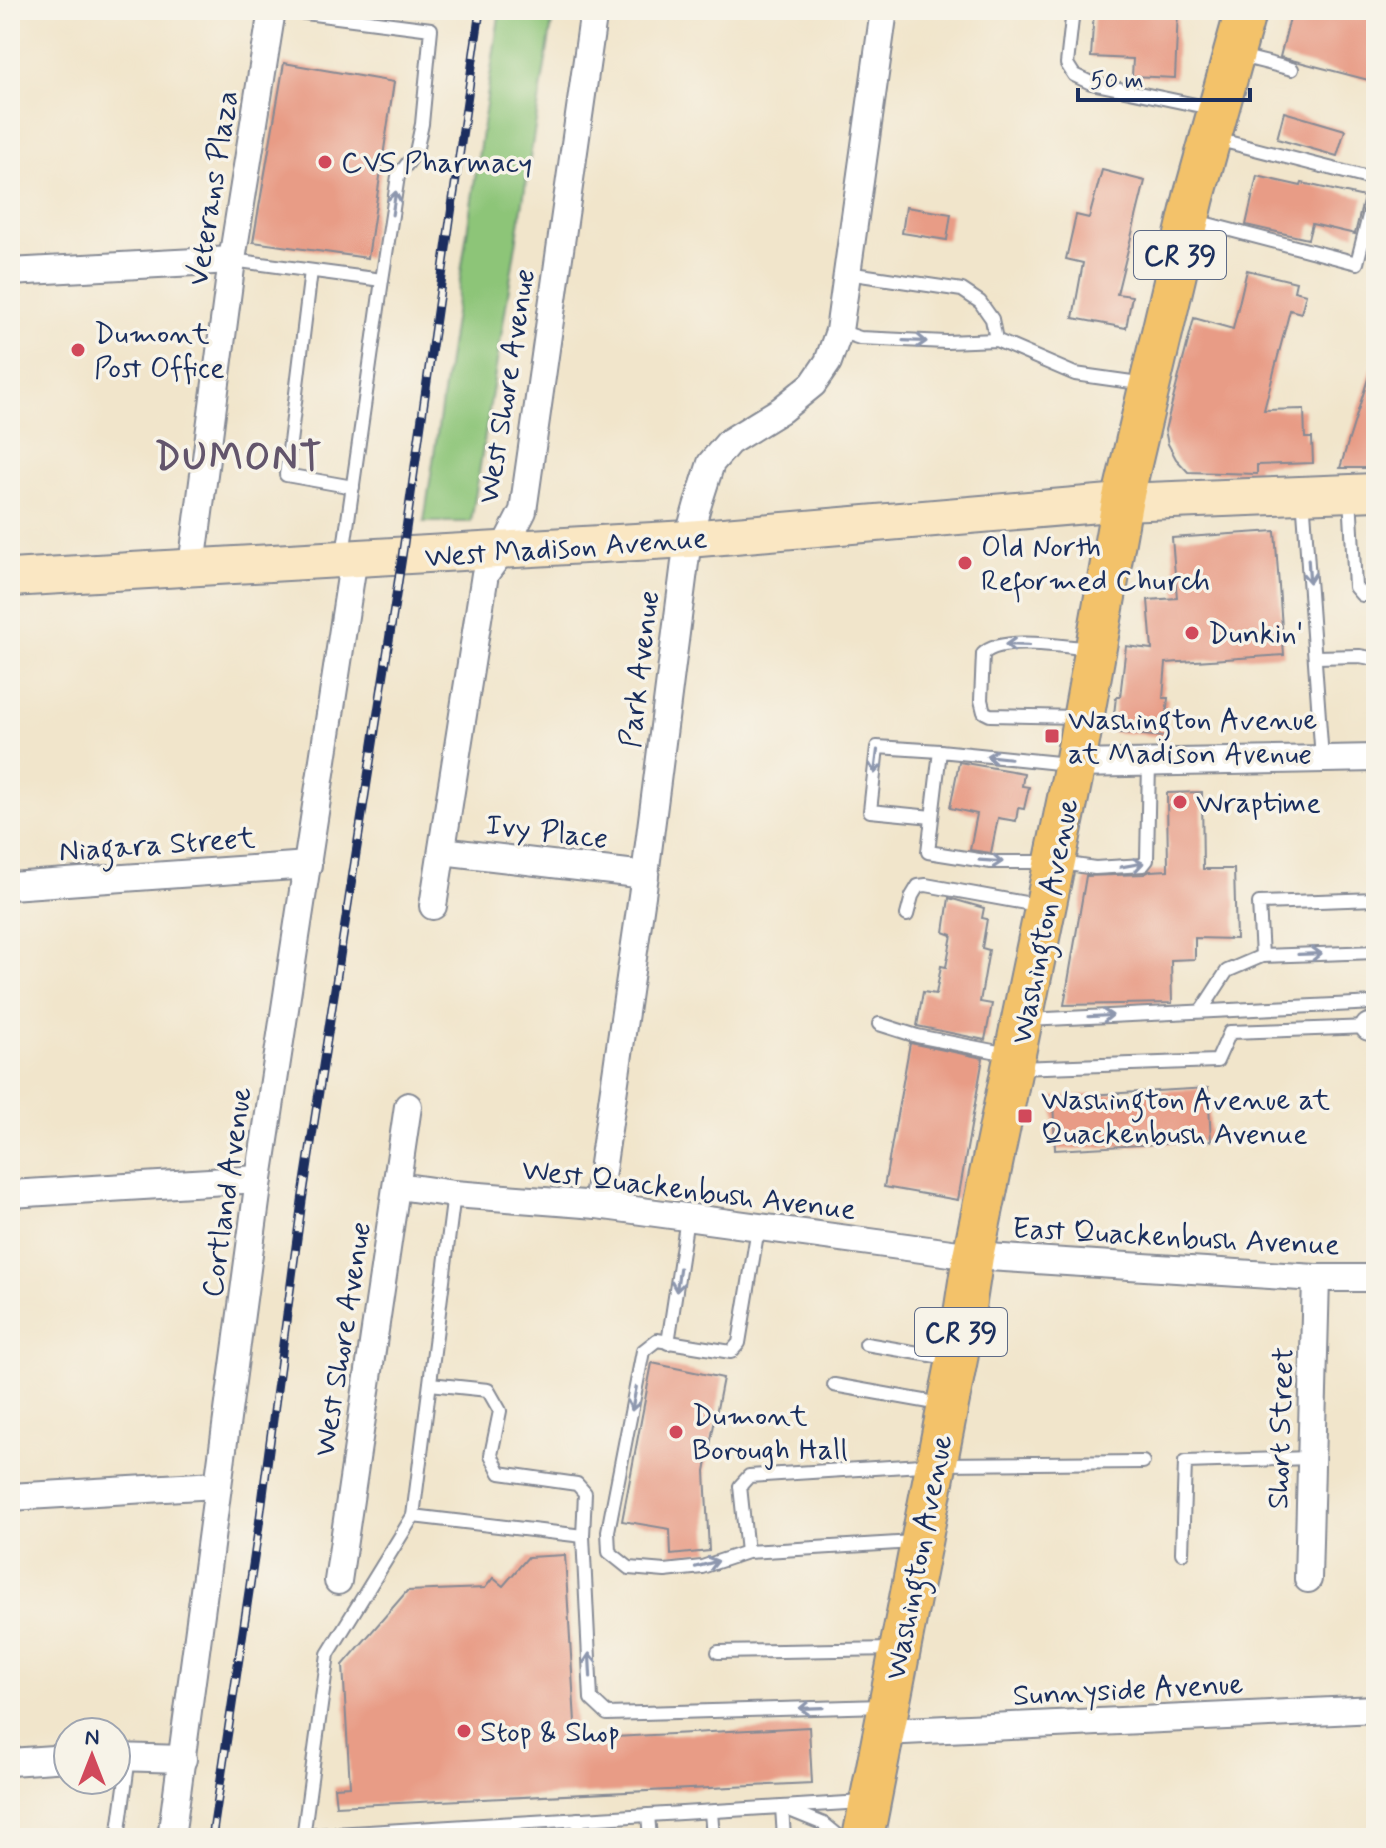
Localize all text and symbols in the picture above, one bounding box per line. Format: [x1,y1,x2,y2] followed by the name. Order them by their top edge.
[1078,52,1250,102] scale bar
[1090,66,1144,97] text: 50 m
[179,88,248,289] street label: Veterans Plaza
[341,144,532,183] place label: CVS Pharmacy
[316,153,334,171] marker: CVS Pharmacy
[387,191,402,216] one-way arrow
[1134,231,1226,279] road number: CR 39
[470,266,545,507] street label: West Shore Avenue
[94,315,225,388] place label: Dumont Post Office
[901,333,928,348] one-way arrow
[69,341,87,359] marker: Dumont Post Office
[154,434,324,483] district label: DUMONT
[424,519,709,578] street label: West Madison Avenue
[981,528,1210,603] place label: Old North Reformed Church
[956,554,974,572] marker: Old North Reformed Church
[1302,557,1317,584] one-way arrow
[611,588,669,750] street label: Park Avenue
[1208,615,1303,654] place label: Dunkin'
[1183,624,1201,642] marker: Dunkin'
[1005,637,1031,652] one-way arrow
[1068,701,1317,774] place label: Washington Avenue at Madison Avenue
[1043,727,1061,745] marker: Washington Avenue at Madison Avenue
[868,748,883,775] one-way arrow
[985,749,1012,764] one-way arrow
[1196,784,1321,823] place label: Wraptime
[1171,793,1189,811] marker: Wraptime
[1003,795,1091,1048] street label: Washington Avenue
[483,806,610,859] street label: Ivy Place
[58,819,257,875] street label: Niagara Street
[977,854,1004,869] one-way arrow
[1119,856,1144,871] one-way arrow
[1296,947,1323,962] one-way arrow
[1087,1008,1114,1023] one-way arrow
[1041,1081,1331,1154] place label: Washington Avenue at Quackenbush Avenue
[193,1084,262,1300] street label: Cortland Avenue
[1016,1107,1034,1125] marker: Washington Avenue at Quackenbush Avenue
[520,1151,858,1230] street label: West Quackenbush Avenue
[1011,1209,1341,1266] street label: East Quackenbush Avenue
[306,1219,381,1460] street label: West Shore Avenue
[670,1267,685,1292] one-way arrow
[915,1308,1007,1356] road number: CR 39
[1259,1346,1304,1510] street label: Short Street
[625,1386,640,1411] one-way arrow
[692,1397,848,1470] place label: Dumont Borough Hall
[667,1423,685,1441] marker: Dumont Borough Hall
[877,1431,965,1684] street label: Washington Avenue
[693,1556,719,1571] one-way arrow
[582,1652,597,1678] one-way arrow
[1012,1665,1244,1716] street label: Sunnyside Avenue
[798,1700,824,1716] one-way arrow
[480,1713,620,1752] place label: Stop & Shop
[52,1716,132,1796] north arrow
[455,1722,473,1740] marker: Stop & Shop
[85,1724,99,1752] text: N

